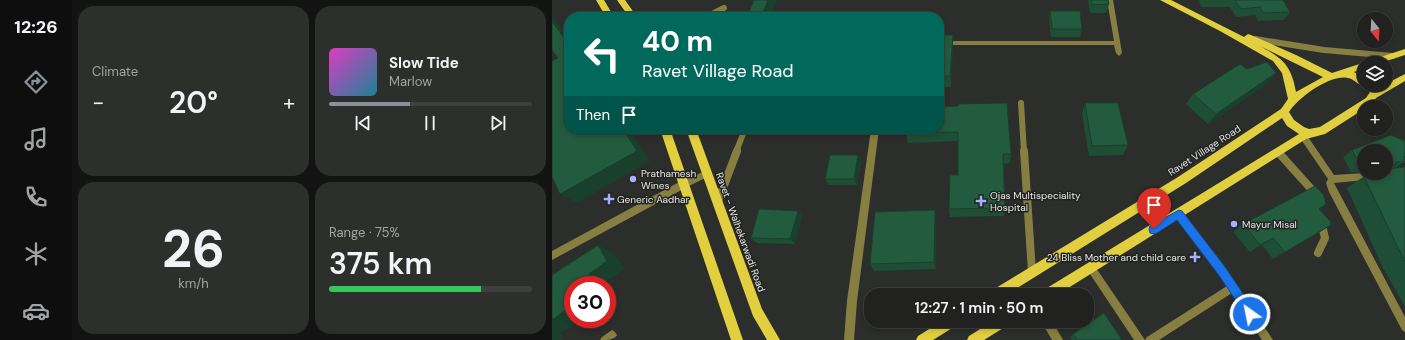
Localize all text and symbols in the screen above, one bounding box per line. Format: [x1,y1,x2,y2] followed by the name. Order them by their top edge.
[1357,12,1393,48] north arrow
[1357,12,1393,180] map controls
[14,15,58,39] text: 12:26
[642,23,713,60] text: 40 m
[576,28,628,80] icon: left
[389,53,459,73] text: Slow Tide
[1357,56,1393,92] button: layers
[642,59,793,83] text: Ravet Village Road
[92,63,138,80] text: Climate
[22,68,50,96] icon: directions
[389,73,432,90] text: Marlow
[169,83,218,122] text: 20°
[92,88,104,117] text: −
[283,88,295,117] text: +
[1357,100,1393,136] button: +
[618,104,640,126] icon: arrive
[576,105,610,125] text: Then
[352,112,374,134] icon: previous
[419,112,441,134] icon: pause
[487,112,509,134] icon: next
[1165,122,1243,179] street label: Ravet Village Road
[22,125,50,153] icon: music
[1357,144,1393,180] button: −
[641,167,697,192] place label: Prathamesh Wines
[713,171,768,294] street label: Ravet - Walhekarwadi Road
[628,174,638,184] marker: Prathamesh Wines
[22,183,50,211] icon: phone
[1137,188,1171,229] pin
[990,189,1081,214] place label: Ojas Multispeciality Hospital
[617,193,689,206] place label: Generic Aadhar
[604,194,614,204] marker: Generic Aadhar
[1143,194,1165,216] icon: arrive
[975,195,987,207] marker: Ojas Multispeciality Hospital
[162,215,225,283] text: 26
[1242,218,1297,231] place label: Mayur Misal
[1229,219,1239,229] marker: Mayur Misal
[329,224,400,241] text: Range · 75%
[22,240,50,268] icon: climate
[329,244,432,283] text: 375 km
[1047,251,1186,264] place label: 24 Bliss Mother and child care
[1189,251,1201,263] marker: 24 Bliss Mother and child care
[178,275,209,292] text: km/h
[564,276,616,328] speed limit sign: 30
[1229,293,1271,335] position arrow
[22,297,50,325] icon: car
[915,298,1043,318] text: 12:27 · 1 min · 50 m

